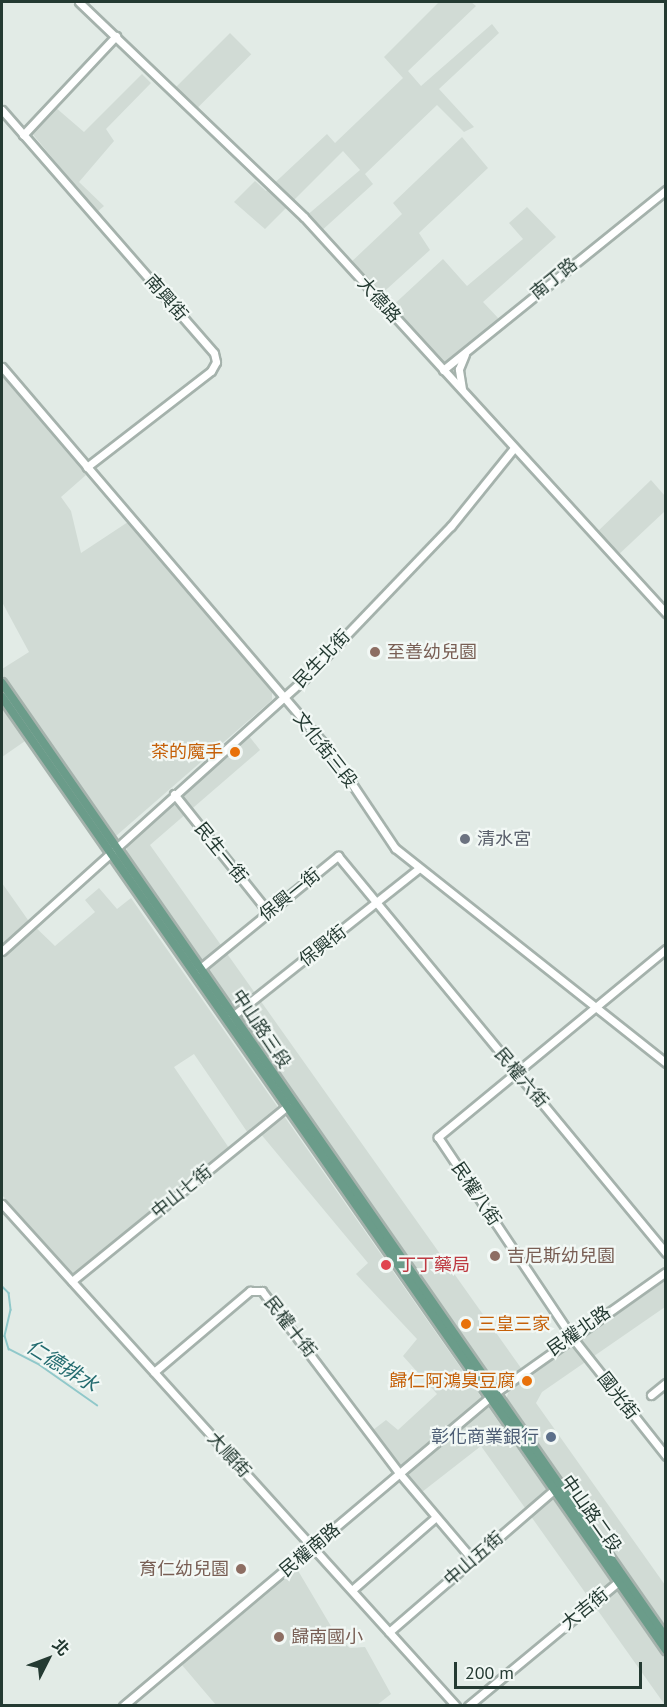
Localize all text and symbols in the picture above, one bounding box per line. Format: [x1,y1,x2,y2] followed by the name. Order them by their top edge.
[526,254,582,304] street label: 南丁路
[140,271,192,325] street label: 南興街
[353,273,405,327] street label: 大德路
[289,626,355,692] street label: 民生北街
[387,641,477,663] place label: 至善幼兒園
[368,645,382,659] marker: 至善幼兒園
[289,708,361,792] street label: 文化街三段
[151,741,223,763] place label: 茶的魔手
[228,745,242,759] marker: 茶的魔手
[190,818,252,888] street label: 民生一街
[477,828,531,850] place label: 清水宮
[458,832,472,846] marker: 清水宮
[255,864,325,926] street label: 保興一街
[295,921,351,971] street label: 保興街
[227,986,295,1072] street label: 中山路三段
[490,1043,552,1113] street label: 民權六街
[447,1158,505,1230] street label: 民權八街
[147,1161,217,1223] street label: 中山七街
[507,1245,615,1267] place label: 吉尼斯幼兒園
[488,1249,502,1263] marker: 吉尼斯幼兒園
[398,1254,470,1276] place label: 丁丁藥局
[379,1258,393,1272] marker: 丁丁藥局
[259,1292,321,1362] street label: 民權十街
[543,1302,615,1360] street label: 民權北路
[478,1313,550,1335] place label: 三皇三家
[459,1317,473,1331] marker: 三皇三家
[22,1335,102,1397] water label: 仁德排水
[593,1368,643,1424] street label: 國光街
[389,1370,515,1392] place label: 歸仁阿鴻臭豆腐
[520,1374,534,1388] marker: 歸仁阿鴻臭豆腐
[431,1426,539,1448] place label: 彰化商業銀行
[203,1428,255,1482] street label: 大順街
[544,1430,558,1444] marker: 彰化商業銀行
[556,1471,626,1557] street label: 中山路二段
[275,1519,345,1581] street label: 民權南路
[440,1527,508,1591] street label: 中山五街
[139,1558,229,1580] place label: 育仁幼兒園
[234,1562,248,1576] marker: 育仁幼兒園
[557,1584,613,1634] street label: 大吉街
[291,1626,363,1648] place label: 歸南國小
[18,1629,78,1689] north arrow
[272,1630,286,1644] marker: 歸南國小
[49,1634,74,1660] text: 北
[457,1650,644,1688] scale bar
[465,1661,514,1684] text: 200 m

